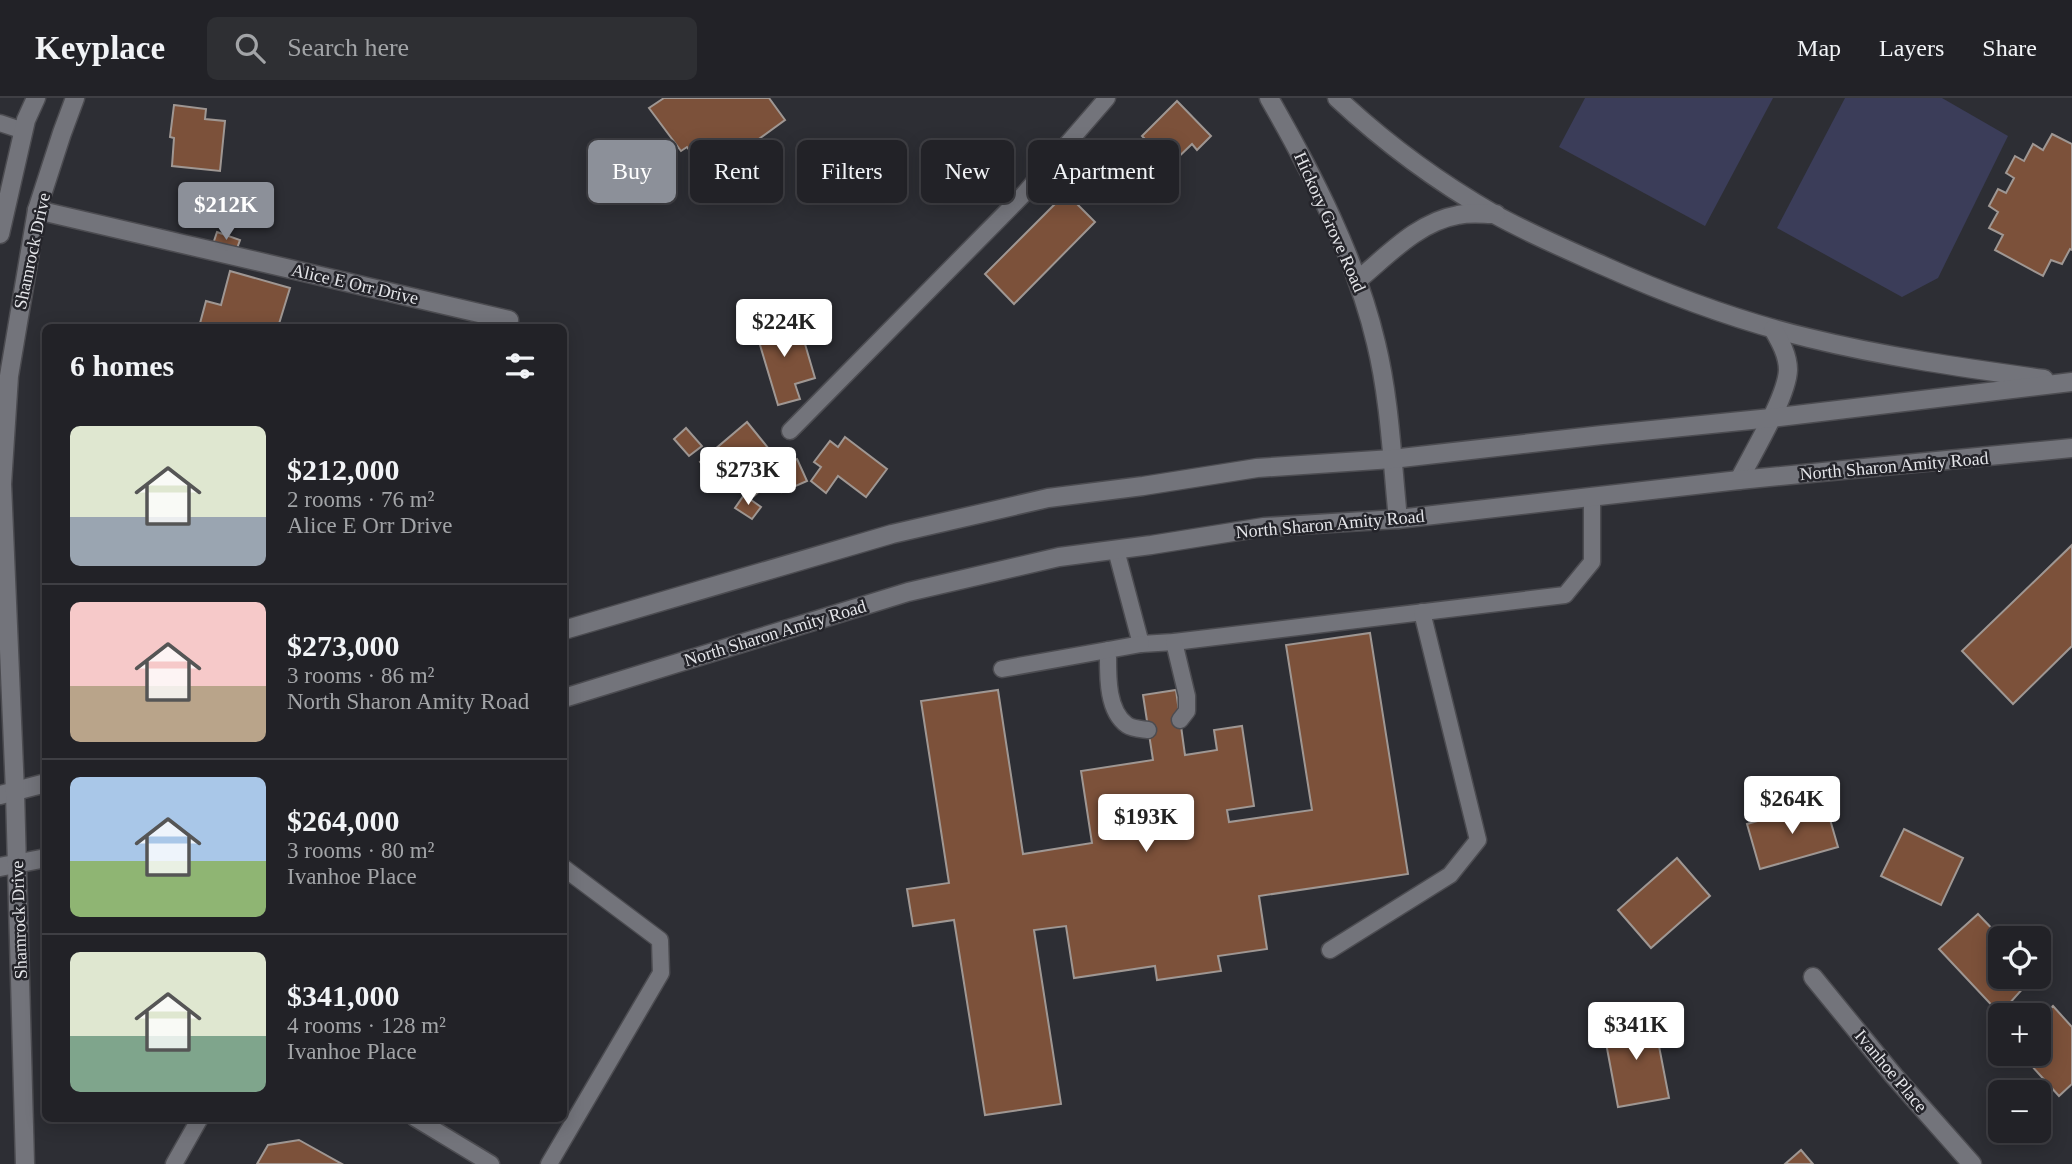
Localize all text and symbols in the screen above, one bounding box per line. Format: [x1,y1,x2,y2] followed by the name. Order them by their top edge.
[207,17,697,80] search box
[231,29,269,67] icon: search
[35,30,165,66] text: Keyplace
[287,33,409,62] text: Search here
[1797,35,1841,61] text: Map
[1879,35,1944,61] text: Layers
[1982,35,2037,61] text: Share
[588,140,676,203] chip: Buy
[690,140,783,203] chip: Rent
[797,140,907,203] chip: Filters
[921,140,1014,203] chip: New
[1028,140,1179,203] chip: Apartment
[1290,149,1370,295] street label: Hickory Grove Road
[177,183,275,242] pin: $212K
[10,191,54,311] street label: Shamrock Drive
[194,192,258,217] text: $212K
[290,260,420,308] street label: Alice E Orr Drive
[735,300,833,359] pin: $224K
[752,309,816,334] text: $224K
[501,347,539,385] icon: filters
[70,349,174,382] text: 6 homes
[699,448,797,507] pin: $273K
[1799,448,1989,484] street label: North Sharon Amity Road
[287,453,400,486] text: $212,000
[126,454,210,538] icon: home
[716,457,780,482] text: $273K
[287,487,434,512] text: 2 rooms · 76 m²
[1235,506,1425,542] street label: North Sharon Amity Road
[287,513,452,538] text: Alice E Orr Drive
[681,596,869,670] street label: North Sharon Amity Road
[287,629,400,662] text: $273,000
[126,630,210,714] icon: home
[287,663,434,688] text: 3 rooms · 86 m²
[287,689,529,714] text: North Sharon Amity Road
[1743,776,1841,836] pin: $264K
[1760,786,1824,811] text: $264K
[1097,794,1195,854] pin: $193K
[287,804,400,837] text: $264,000
[1114,804,1178,829] text: $193K
[126,805,210,889] icon: home
[287,838,434,863] text: 3 rooms · 80 m²
[7,860,31,980] street label: Shamrock Drive
[287,864,417,889] text: Ivanhoe Place
[1988,926,2051,1143] map controls
[1988,926,2051,989] button: locate
[287,979,400,1012] text: $341,000
[126,980,210,1064] icon: home
[1587,1002,1685,1062] pin: $341K
[1988,1003,2051,1066] button: +
[1604,1012,1668,1037] text: $341K
[287,1013,446,1038] text: 4 rooms · 128 m²
[1851,1026,1931,1116] street label: Ivanhoe Place
[287,1039,417,1064] text: Ivanhoe Place
[1988,1080,2051,1143] button: −

